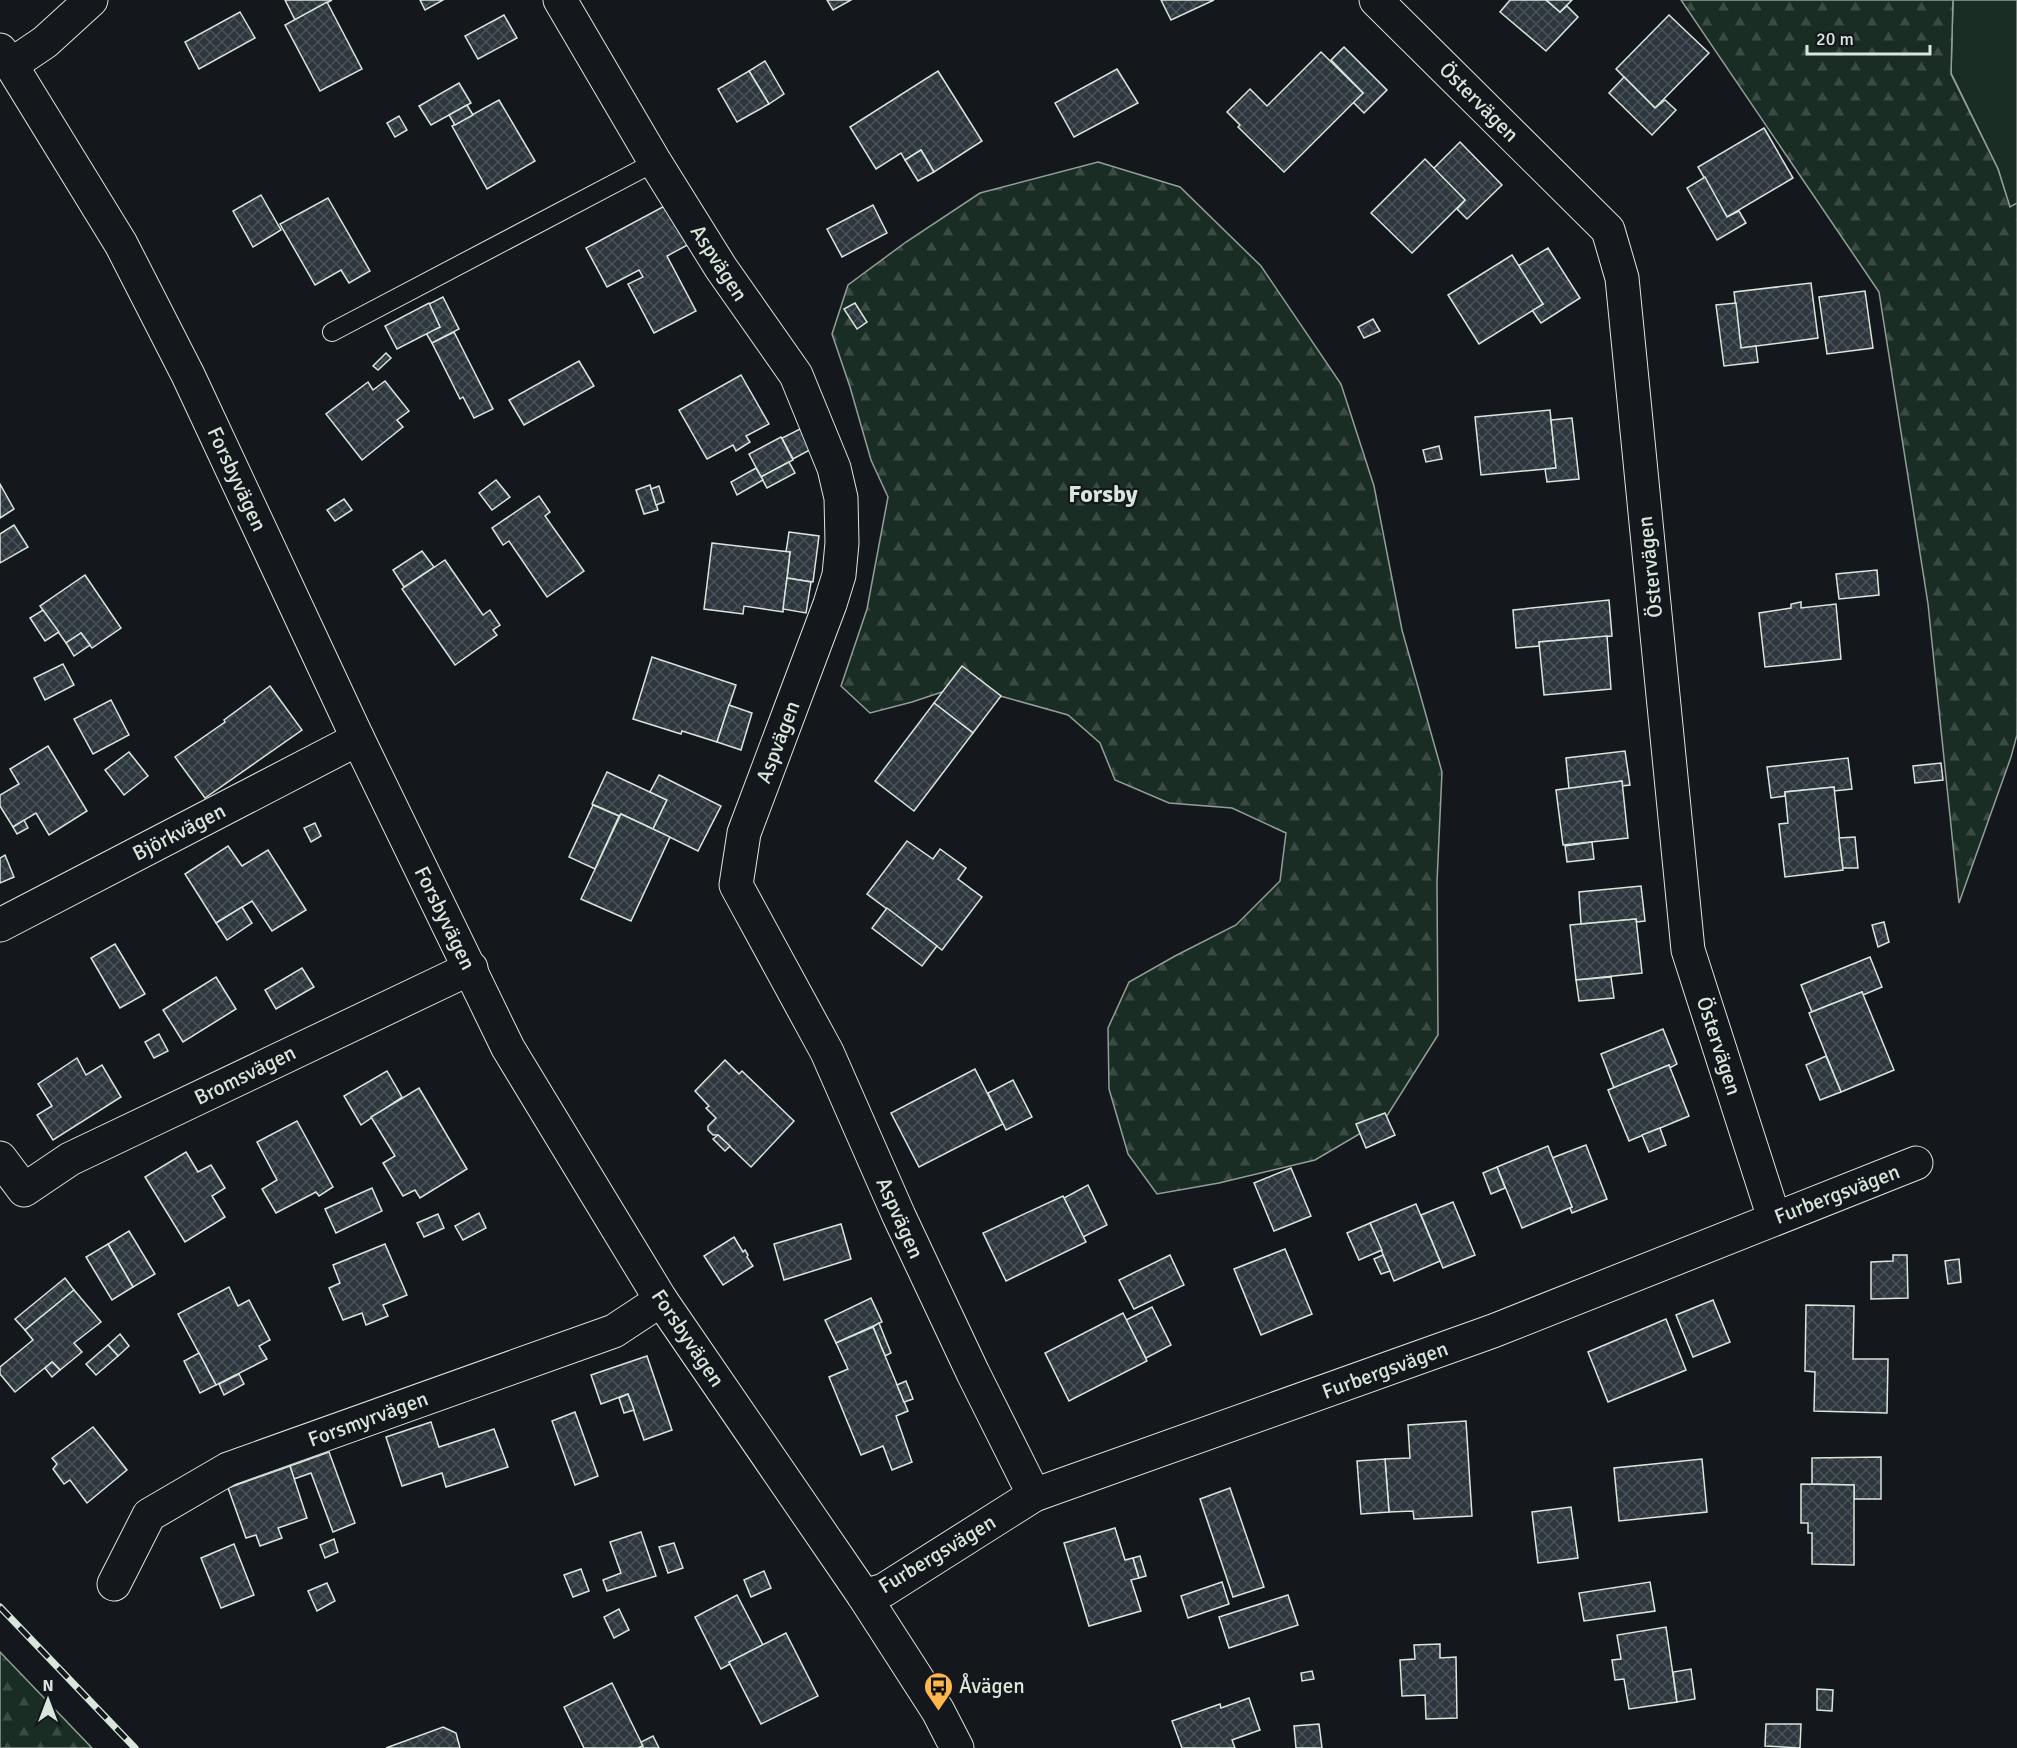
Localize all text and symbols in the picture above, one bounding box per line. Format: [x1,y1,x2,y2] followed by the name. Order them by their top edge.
[1807,18,1930,56] scale bar
[1816,28,1854,50] text: 20 m
[1434,57,1524,147] street label: Östervägen
[685,220,753,306] street label: Aspvägen
[202,423,272,535] street label: Forsbyvägen
[1068,479,1138,509] district label: Forsby
[1632,515,1668,619] street label: Östervägen
[750,697,806,787] street label: Aspvägen
[128,798,230,866] street label: Björkvägen
[409,862,481,974] street label: Forsbyvägen
[1691,993,1747,1099] street label: Östervägen
[190,1039,300,1111] street label: Bromsvägen
[1771,1158,1903,1230] street label: Furbergsvägen
[871,1173,929,1263] street label: Aspvägen
[646,1284,730,1392] street label: Forsbyvägen
[1318,1335,1452,1405] street label: Furbergsvägen
[304,1385,432,1453] street label: Forsmyrvägen
[874,1509,1000,1599] street label: Furbergsvägen
[18,1670,78,1730] north arrow
[922,1670,954,1712] bus stop icon: Åvägen
[959,1672,1025,1699] place label: Åvägen
[42,1676,54,1696] text: N

